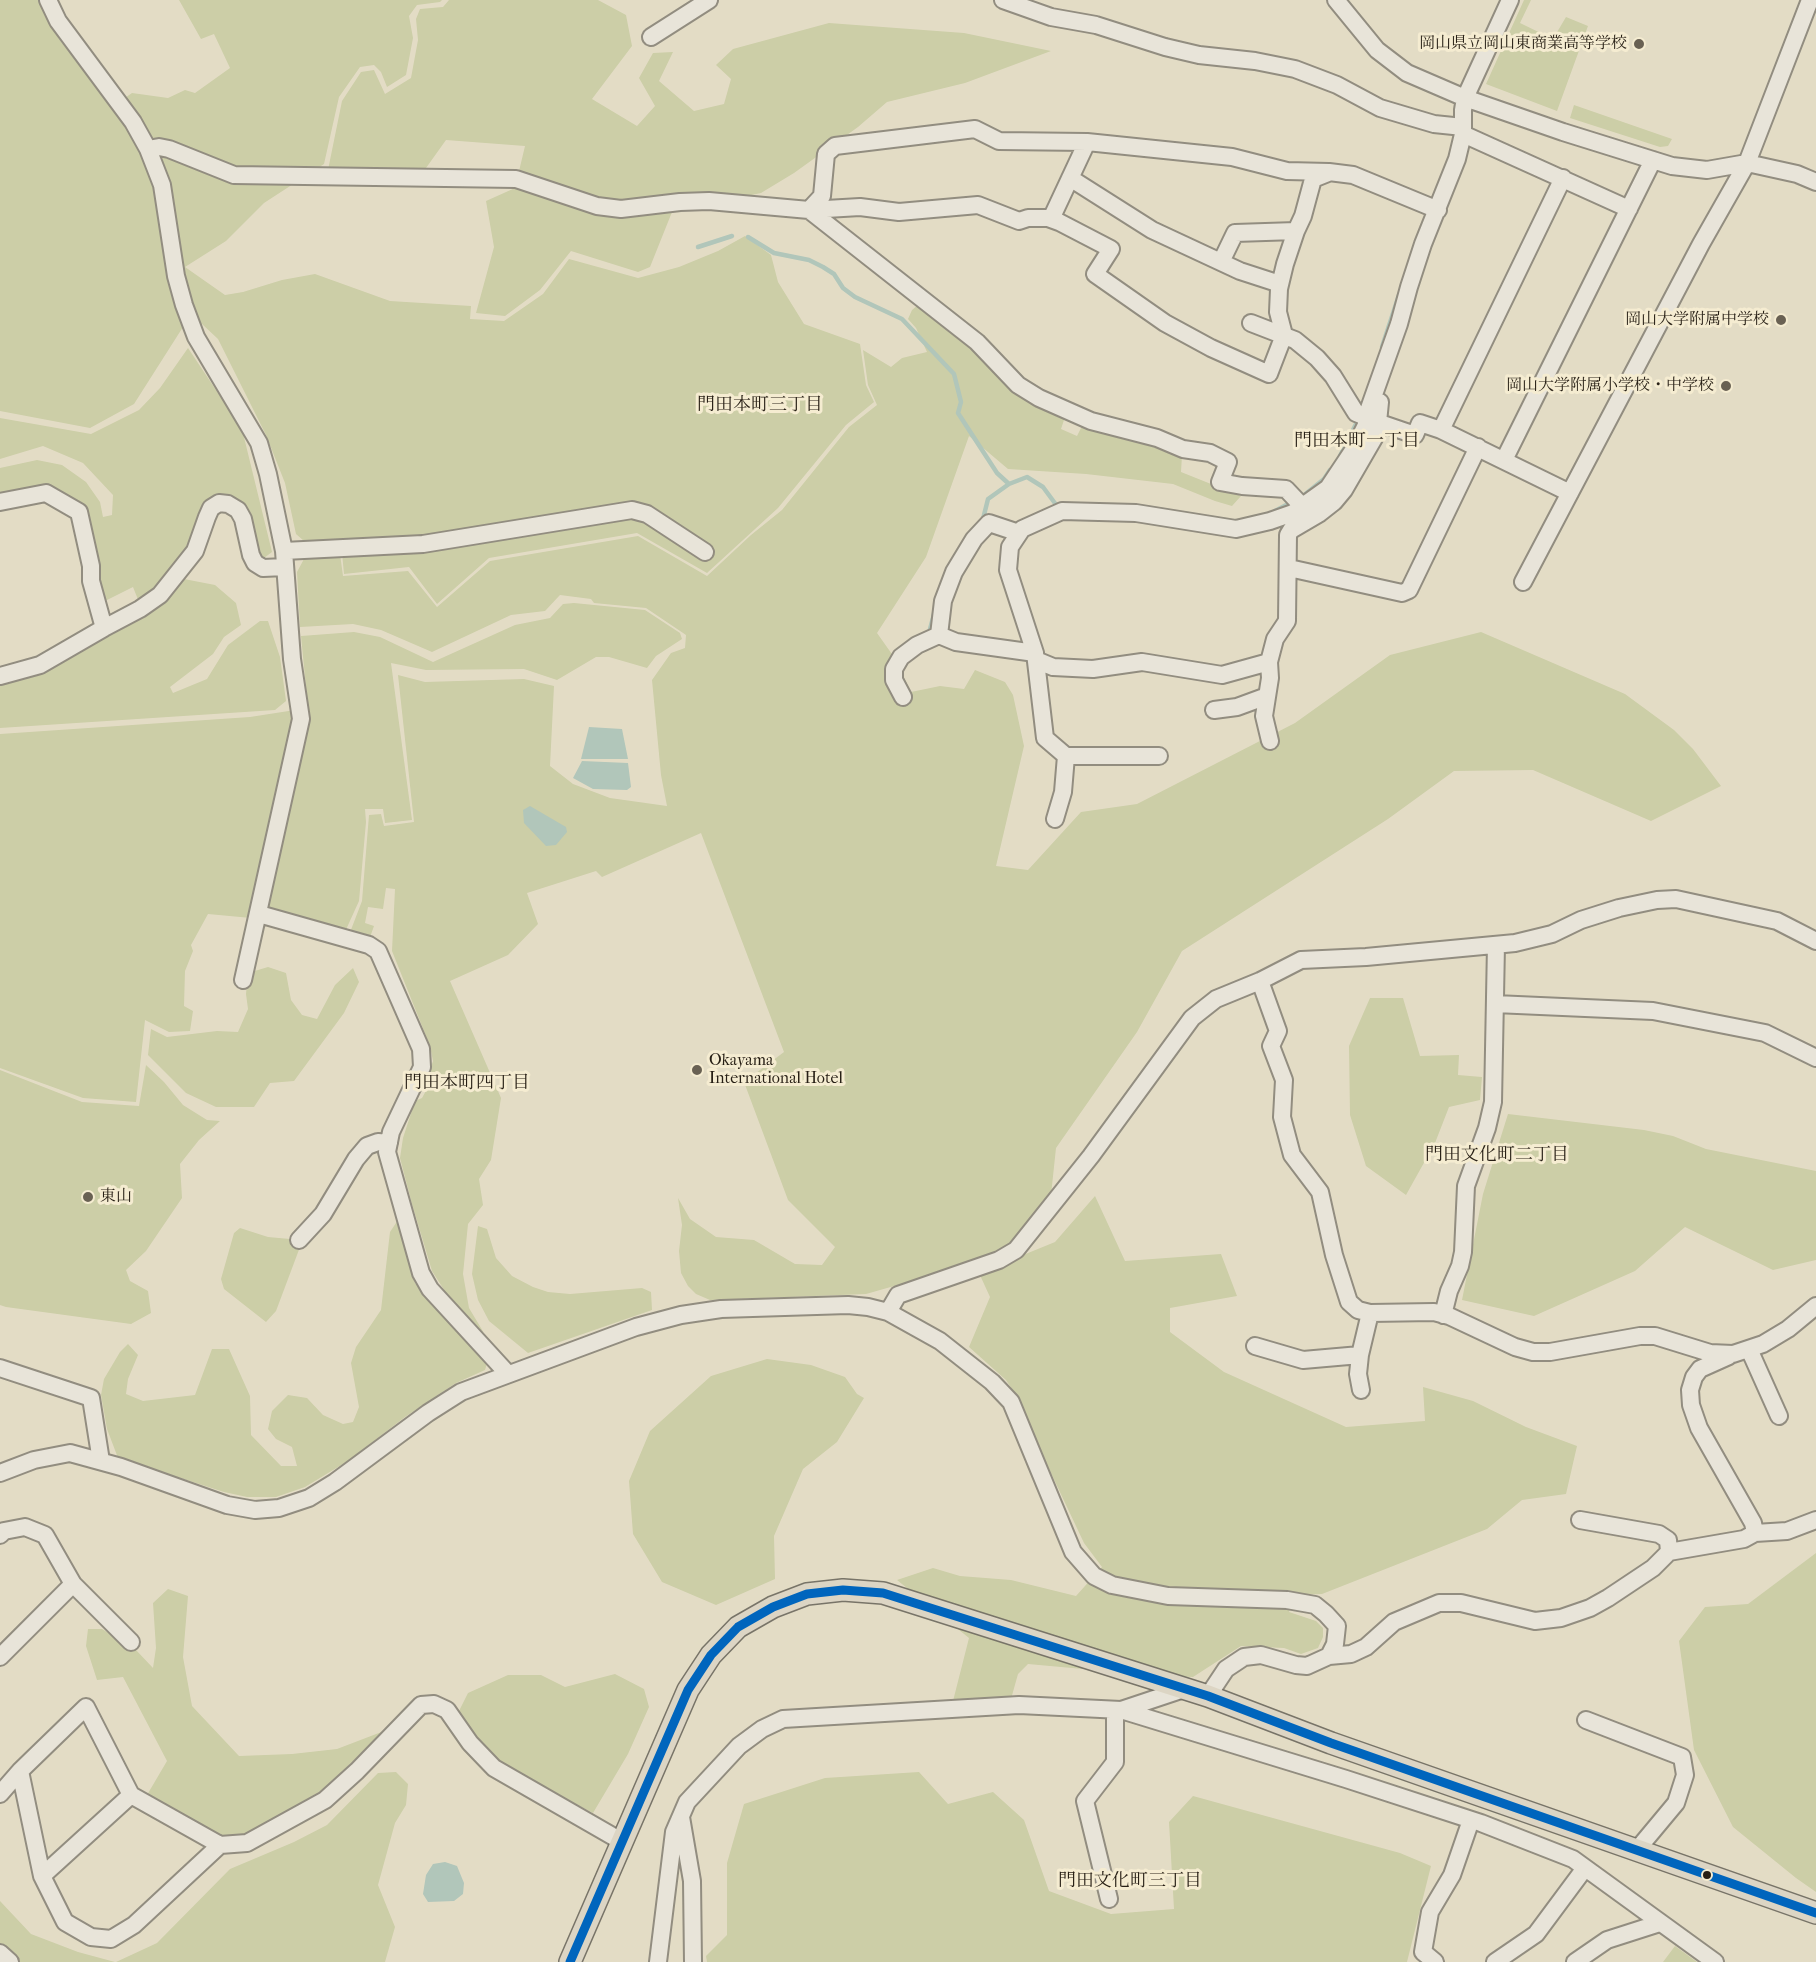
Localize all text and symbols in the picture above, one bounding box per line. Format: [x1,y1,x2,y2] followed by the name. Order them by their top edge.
[1419,34,1627,54] place label: 岡山県立岡山東商業高等学校
[1632,37,1646,51] marker: 岡山県立岡山東商業高等学校
[1625,310,1769,330] place label: 岡山大学附属中学校
[1774,313,1788,327] marker: 岡山大学附属中学校
[1506,376,1714,396] place label: 岡山大学附属小学校・中学校
[1719,379,1733,393] marker: 岡山大学附属小学校・中学校
[697,395,823,417] district label: 門田本町三丁目
[1294,431,1420,453] district label: 門田本町一丁目
[709,1051,843,1089] place label: Okayama International Hotel
[690,1063,704,1077] marker: Okayama International Hotel
[404,1073,530,1095] district label: 門田本町四丁目
[1425,1145,1569,1167] district label: 門田文化町二丁目
[100,1187,132,1207] place label: 東山
[81,1190,95,1204] marker: 東山
[1701,1869,1713,1881] unlabelled marker
[1058,1871,1202,1893] district label: 門田文化町三丁目

